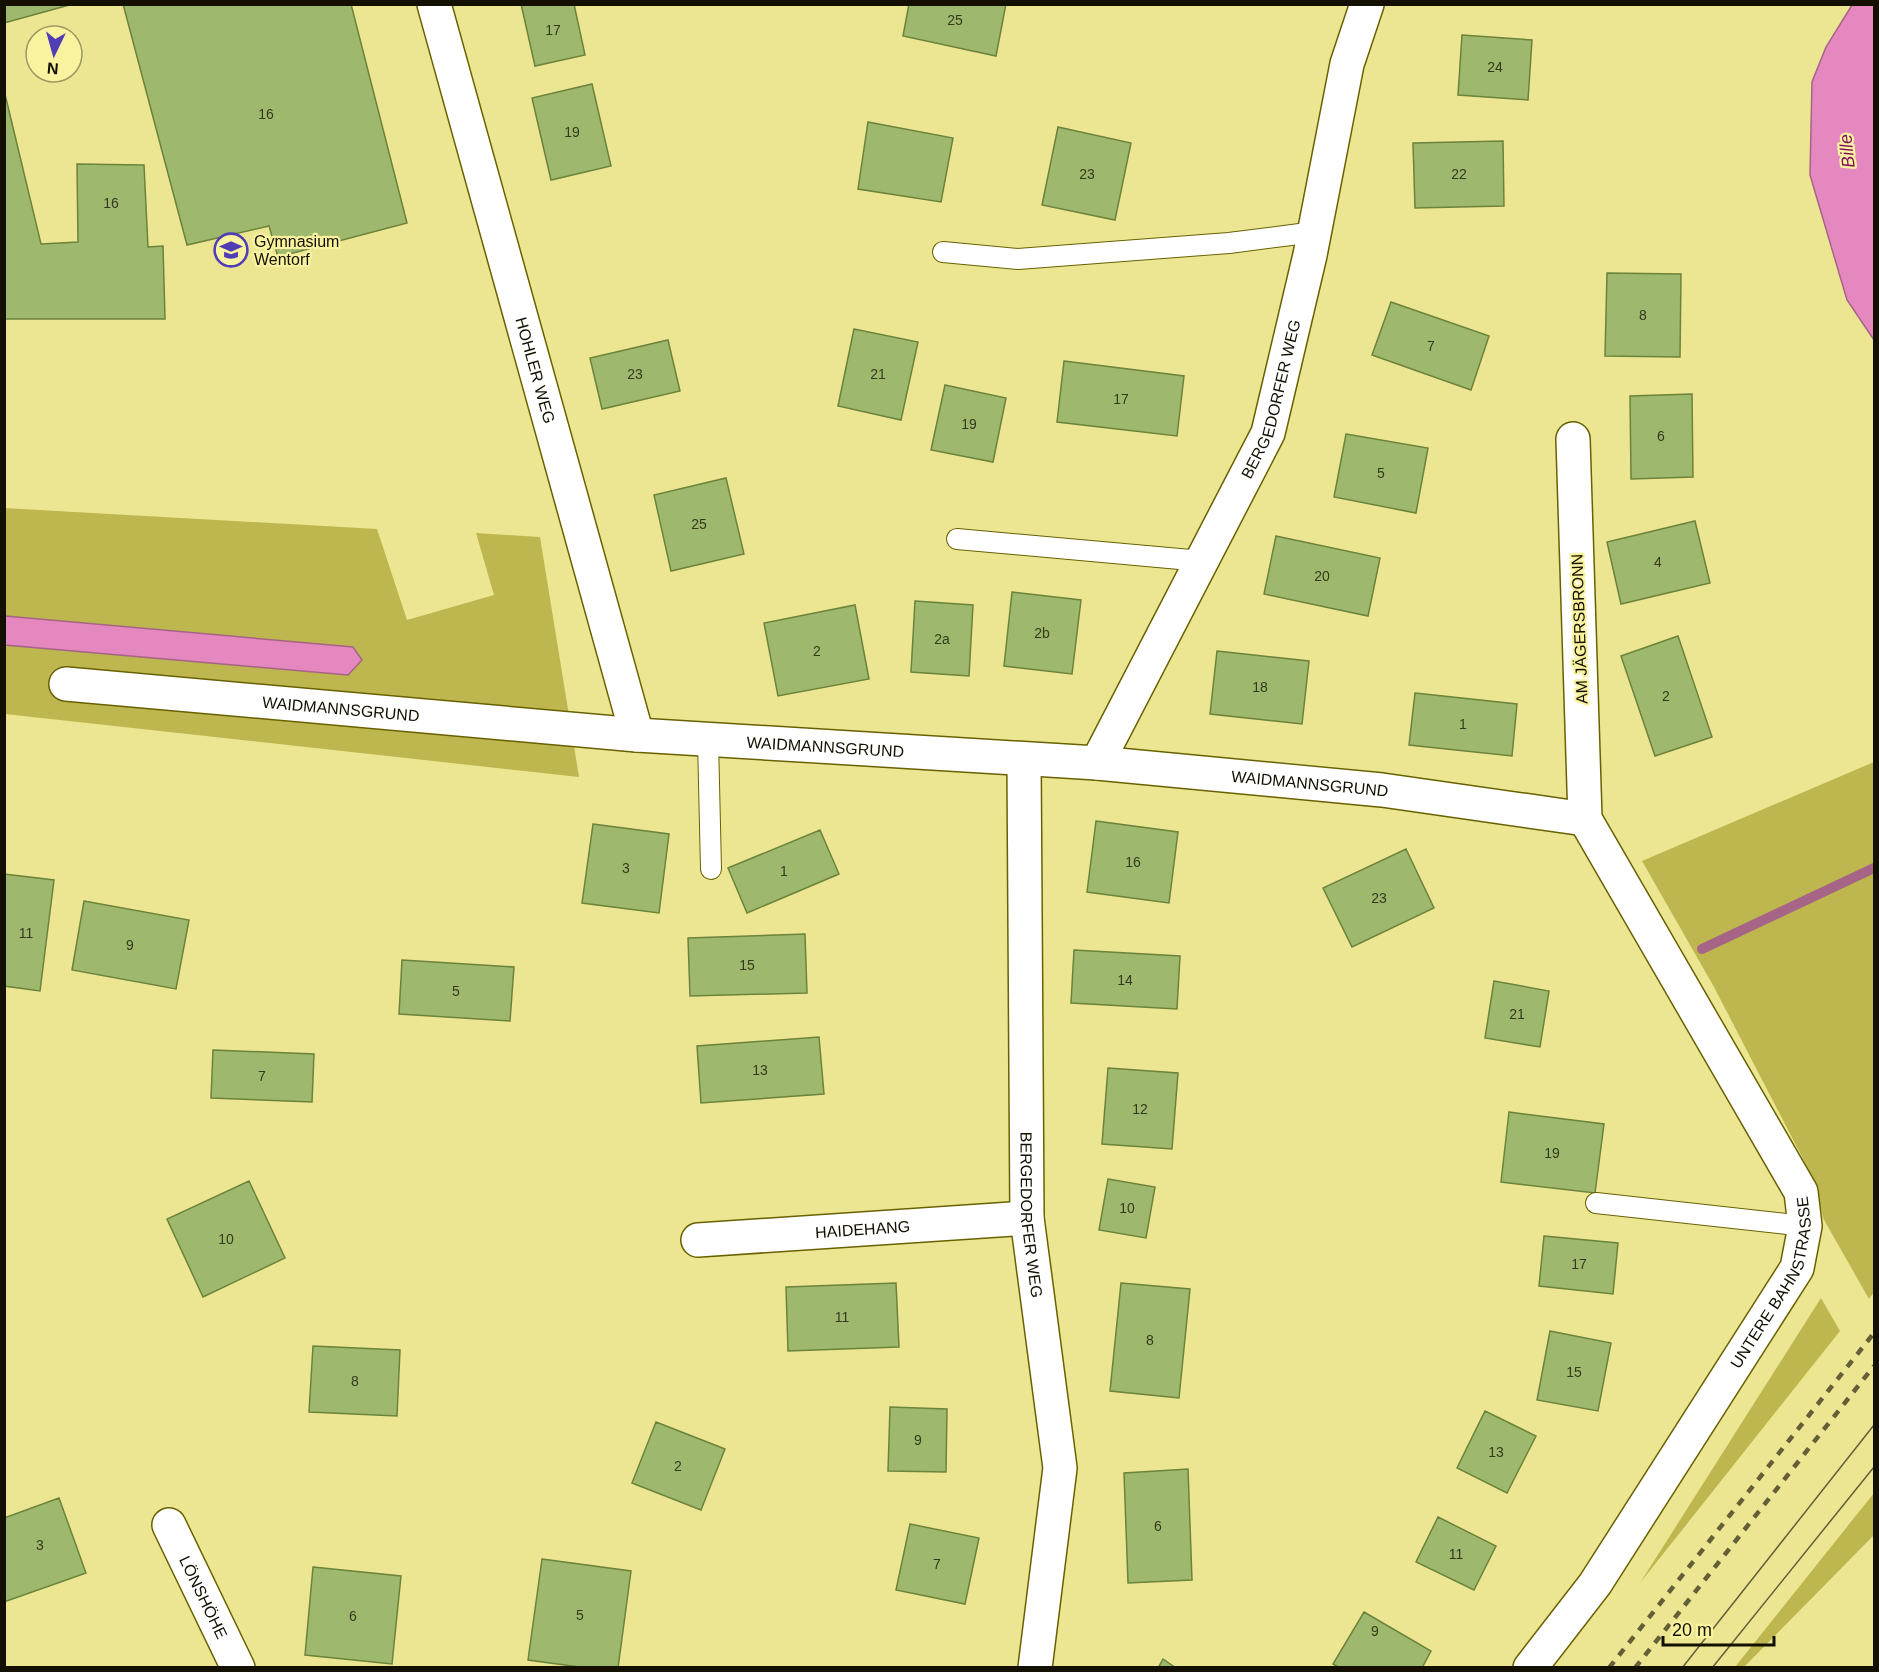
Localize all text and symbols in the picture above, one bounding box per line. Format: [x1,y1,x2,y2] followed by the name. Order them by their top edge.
[947,12,963,28] house number: 25
[545,22,561,38] house number: 17
[24,24,84,84] north arrow
[46,59,59,77] text: N
[1487,59,1503,75] house number: 24
[258,106,274,122] house number: 16
[564,124,580,140] house number: 19
[1835,133,1859,169] water label: Bille
[1079,166,1095,182] house number: 23
[1451,166,1467,182] house number: 22
[103,195,119,211] house number: 16
[213,232,249,268] school or university icon: Gymnasium Wentorf
[254,233,339,268] place label: Gymnasium Wentorf
[1639,307,1647,323] house number: 8
[512,315,558,425] street label: HOHLER WEG
[1238,318,1304,481] street label: BERGEDORFER WEG
[1427,338,1435,354] house number: 7
[627,366,643,382] house number: 23
[870,366,886,382] house number: 21
[1113,391,1129,407] house number: 17
[961,416,977,432] house number: 19
[1657,428,1665,444] house number: 6
[1377,465,1385,481] house number: 5
[691,516,707,532] house number: 25
[1568,554,1591,704] street label: AM JÄGERSBRONN
[1654,554,1662,570] house number: 4
[1314,568,1330,584] house number: 20
[1034,625,1050,641] house number: 2b
[934,631,950,647] house number: 2a
[813,643,821,659] house number: 2
[1252,679,1268,695] house number: 18
[1662,688,1670,704] house number: 2
[262,694,420,725] street label: WAIDMANNSGRUND
[1459,716,1467,732] house number: 1
[746,734,905,760] street label: WAIDMANNSGRUND
[1231,768,1390,800] street label: WAIDMANNSGRUND
[1125,854,1141,870] house number: 16
[622,860,630,876] house number: 3
[780,863,788,879] house number: 1
[1371,890,1387,906] house number: 23
[19,925,33,941] house number: 11
[126,937,134,953] house number: 9
[739,957,755,973] house number: 15
[1117,972,1133,988] house number: 14
[452,983,460,999] house number: 5
[1509,1006,1525,1022] house number: 21
[752,1062,768,1078] house number: 13
[258,1068,266,1084] house number: 7
[1132,1101,1148,1117] house number: 12
[1017,1132,1045,1299] street label: BERGEDORFER WEG
[1544,1145,1560,1161] house number: 19
[1727,1195,1814,1371] street label: UNTERE BAHNSTRASSE
[1119,1200,1135,1216] house number: 10
[815,1218,911,1241] street label: HAIDEHANG
[218,1231,234,1247] house number: 10
[1571,1256,1587,1272] house number: 17
[835,1309,849,1325] house number: 11
[1146,1332,1154,1348] house number: 8
[1566,1364,1582,1380] house number: 15
[351,1373,359,1389] house number: 8
[914,1432,922,1448] house number: 9
[1488,1444,1504,1460] house number: 13
[674,1458,682,1474] house number: 2
[1154,1518,1162,1534] house number: 6
[36,1537,44,1553] house number: 3
[1449,1546,1463,1562] house number: 11
[176,1553,230,1641] street label: LÖNSHÖHE
[933,1556,941,1572] house number: 7
[576,1607,584,1623] house number: 5
[349,1608,357,1624] house number: 6
[1663,1609,1774,1647] scale bar
[1672,1620,1712,1640] text: 20 m
[1371,1623,1379,1639] house number: 9

